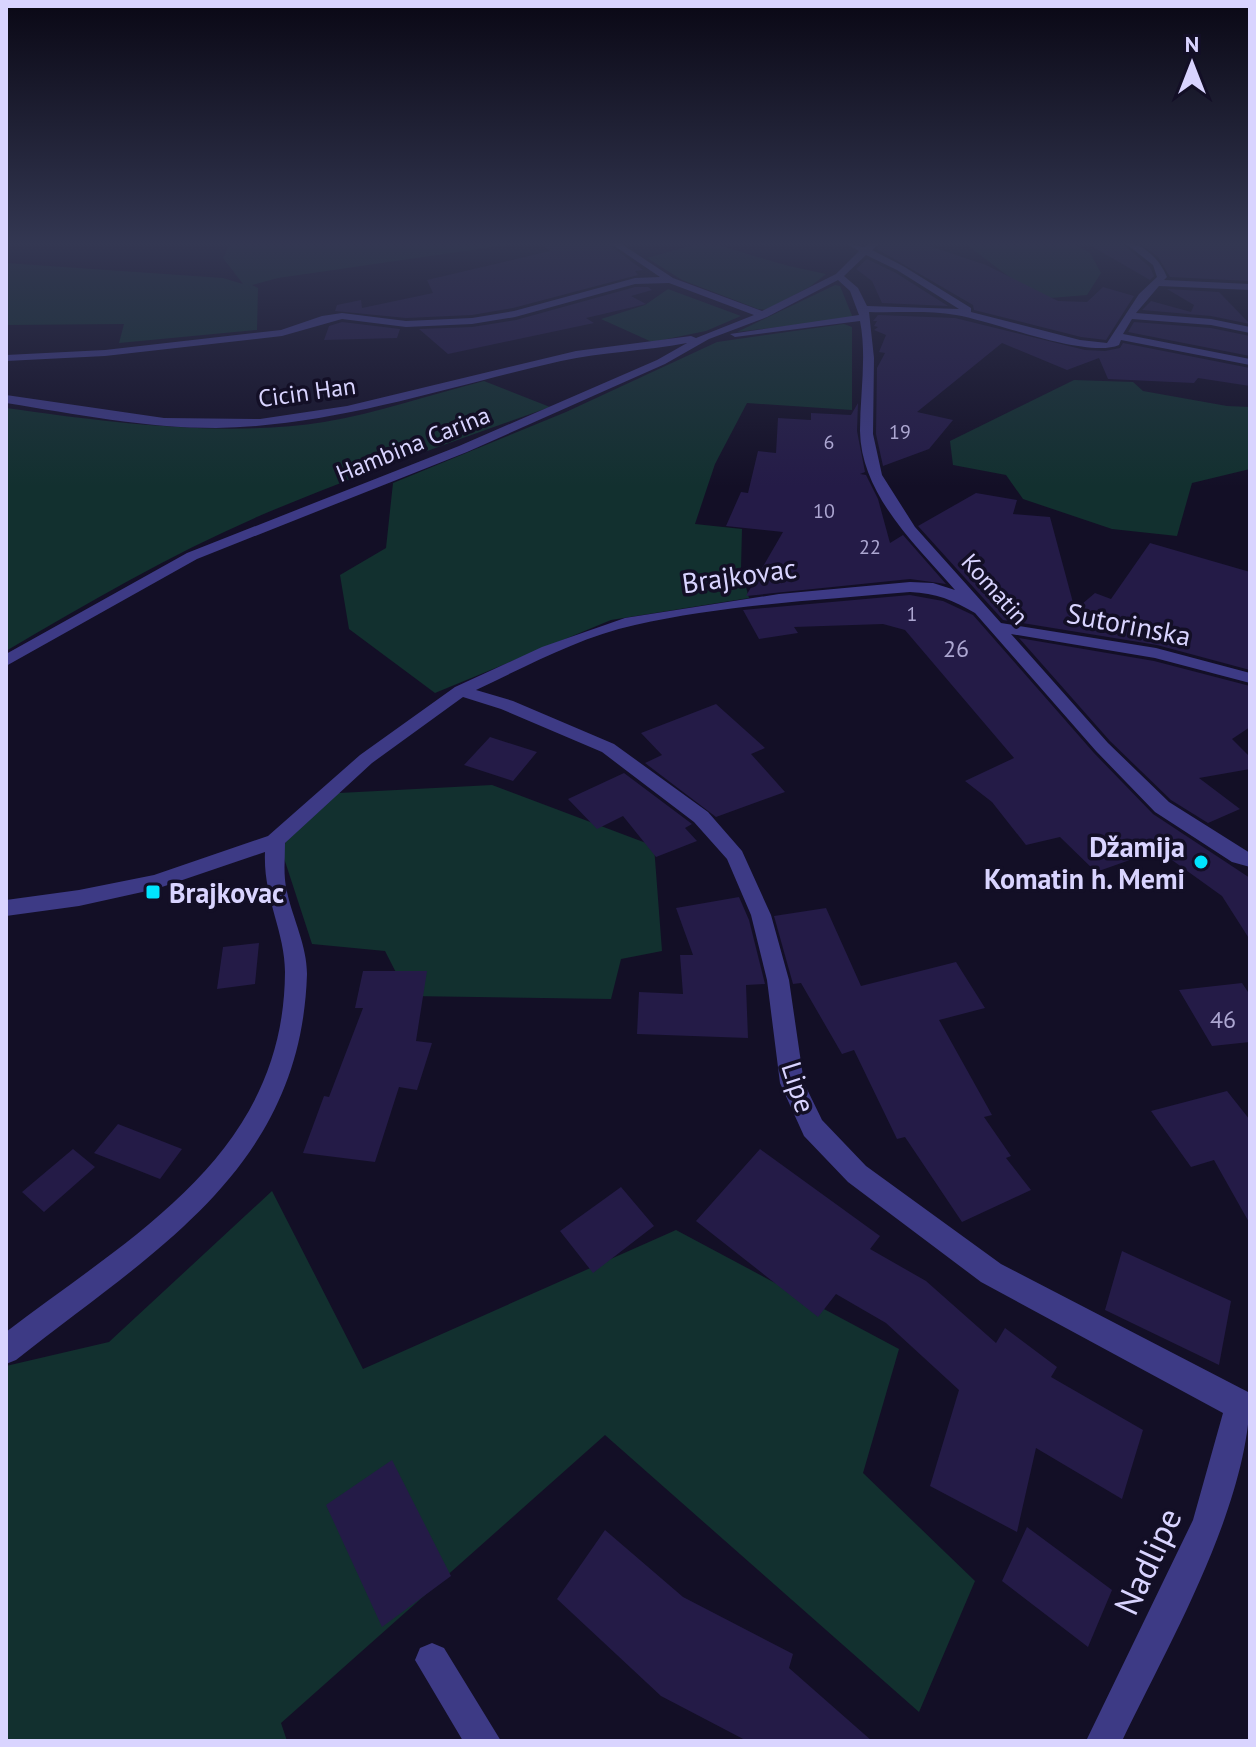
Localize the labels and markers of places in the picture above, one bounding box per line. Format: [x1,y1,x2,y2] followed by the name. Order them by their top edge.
[984,828,1185,897] place label: Džamija Komatin h. Memi
[1192,853,1210,871] marker: Džamija Komatin h. Memi
[169,874,284,911] place label: Brajkovac
[144,883,162,901] marker: Brajkovac

